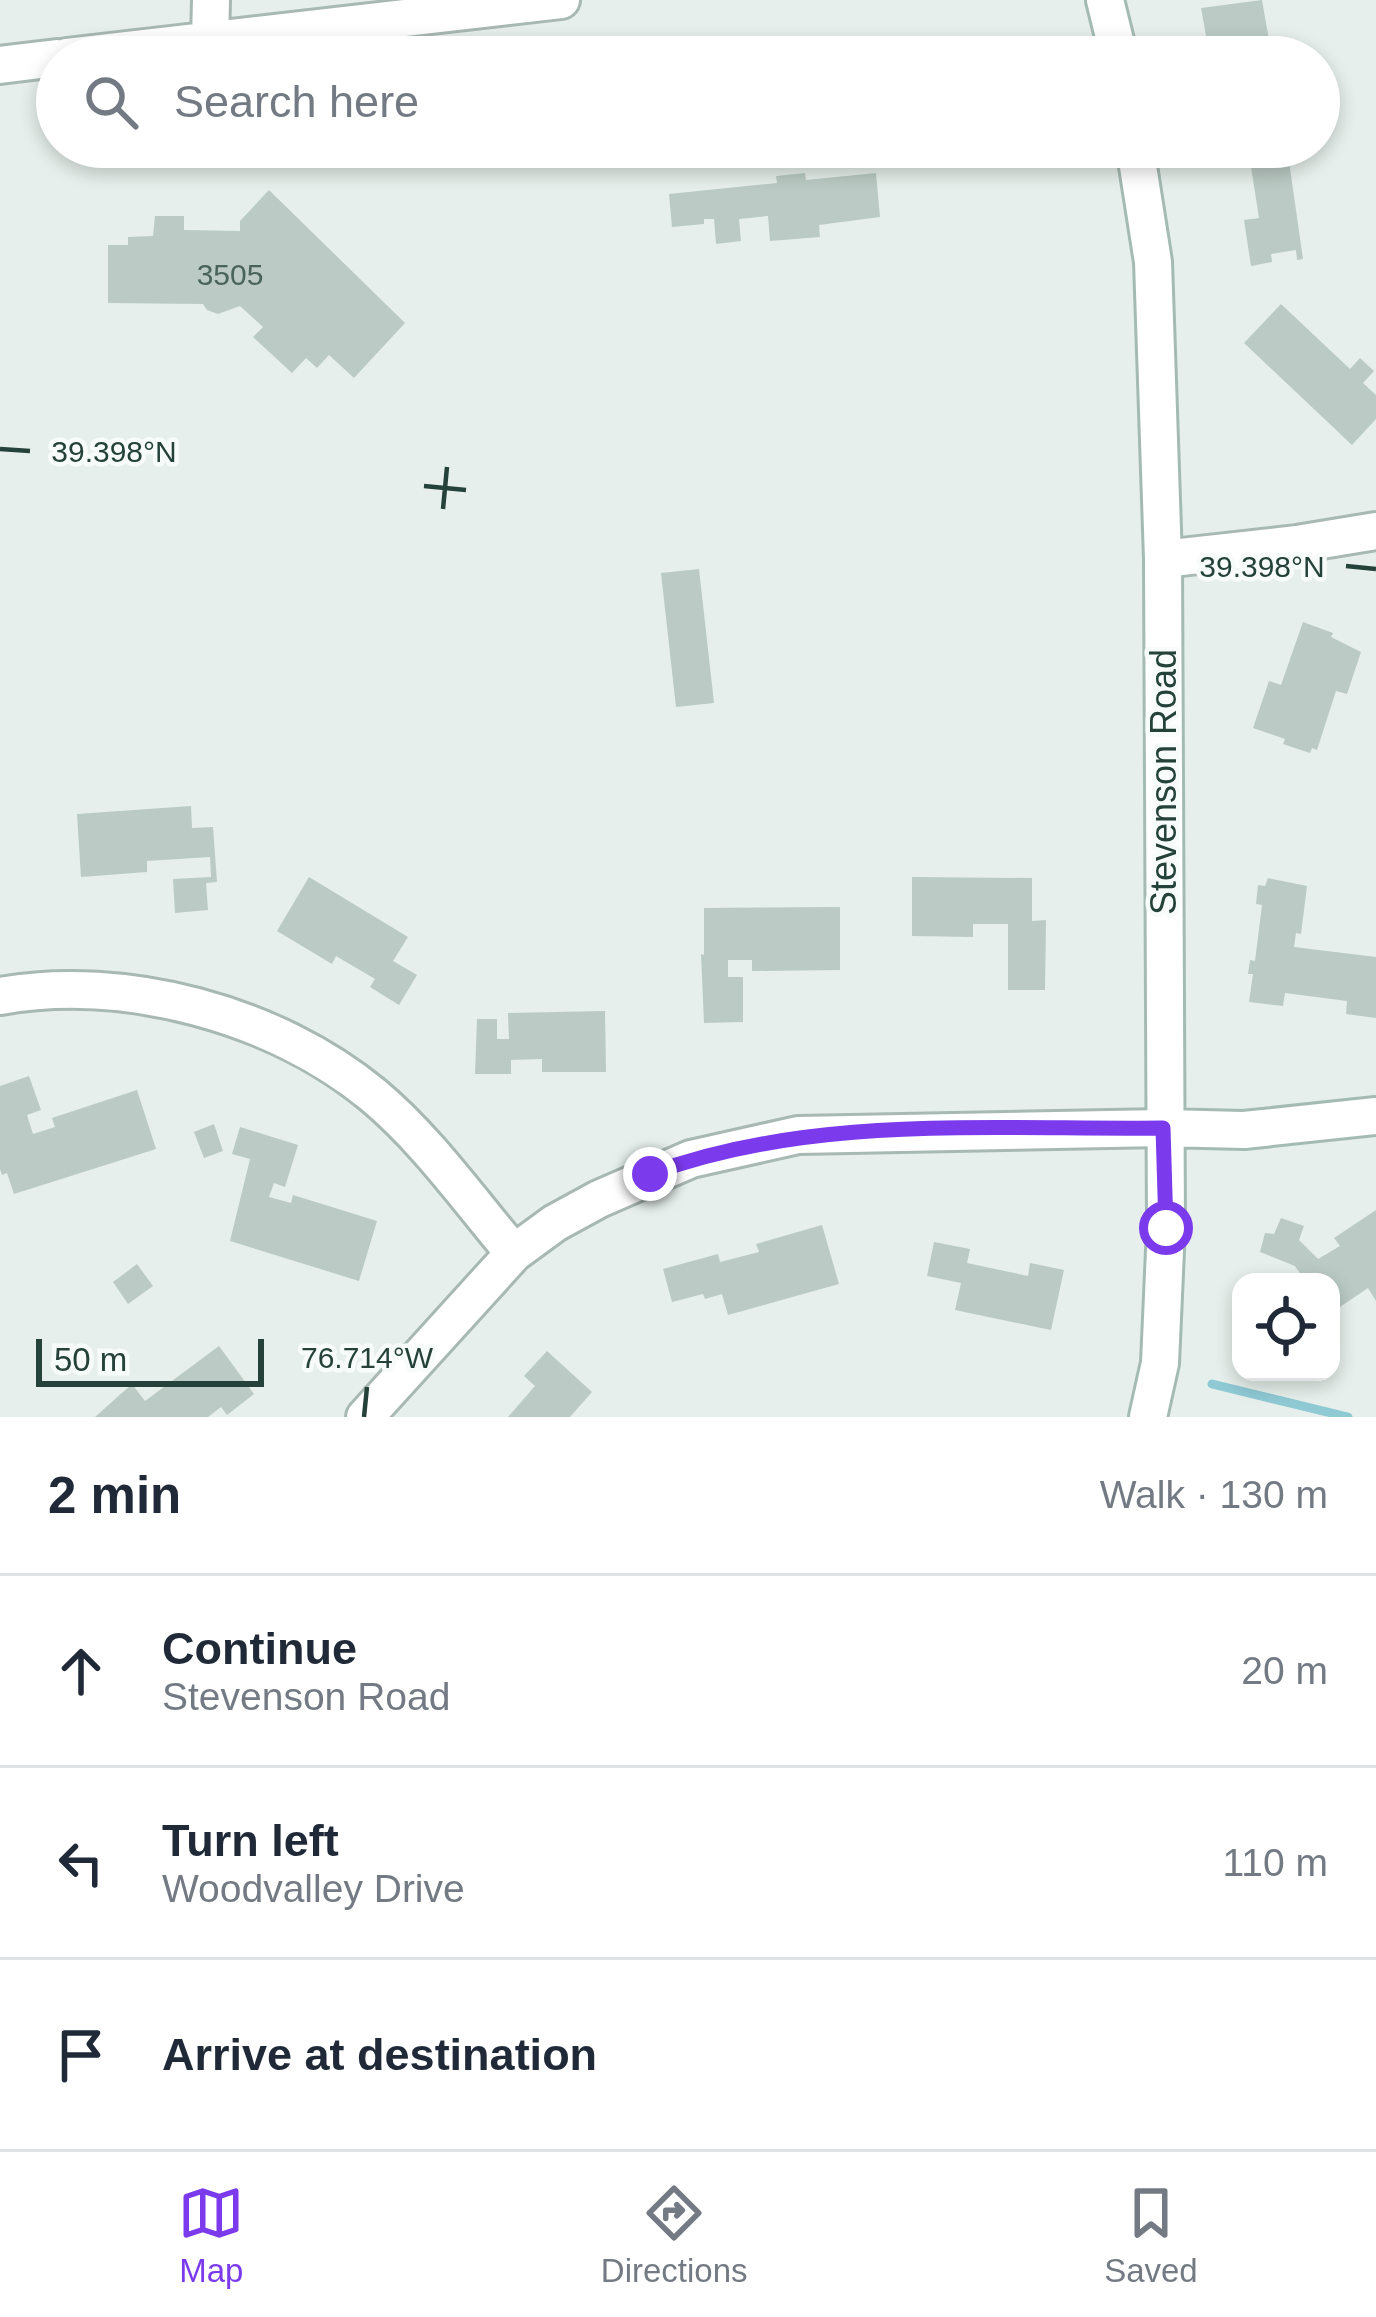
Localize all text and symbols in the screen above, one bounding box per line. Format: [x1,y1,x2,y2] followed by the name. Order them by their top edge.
[36,36,1340,168] search box
[78,69,144,135] icon: search
[174,76,419,127] text: Search here
[197,258,263,291] house number: 3505
[51,435,177,468] text: 39.398°N
[1199,550,1325,583] text: 39.398°N
[1143,649,1184,915] street label: Stevenson Road
[623,1147,677,1201] route end
[1139,1201,1193,1255] route start
[1232,1273,1340,1381] map controls
[1232,1273,1340,1381] button: locate
[36,1333,264,1386] scale bar
[54,1341,127,1378] text: 50 m
[301,1341,434,1374] text: 76.714°W
[48,1467,181,1524] text: 2 min
[1100,1473,1328,1516] text: Walk · 130 m
[162,1623,357,1674] text: Continue
[48,1638,114,1704] icon: ahead
[1241,1649,1328,1692] text: 20 m
[162,1675,450,1718] text: Stevenson Road
[162,1815,339,1866] text: Turn left
[48,1830,114,1896] icon: left
[1223,1841,1328,1884] text: 110 m
[162,1867,465,1910] text: Woodvalley Drive
[48,2022,114,2088] icon: arrive
[162,2029,597,2080] text: Arrive at destination
[178,2180,244,2290] tab: Map
[601,2180,748,2290] tab: Directions
[1104,2180,1198,2290] tab: Saved

